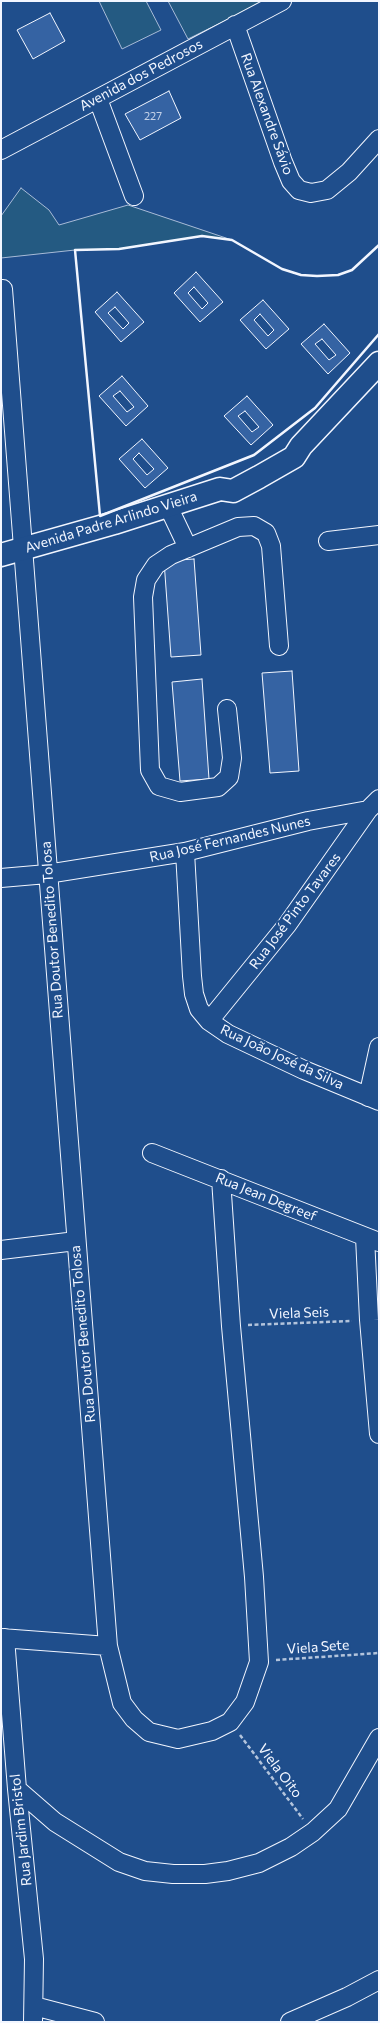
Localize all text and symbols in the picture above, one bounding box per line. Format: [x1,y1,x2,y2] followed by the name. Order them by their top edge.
[77,35,205,115] street label: Avenida dos Pedrosos
[237,51,297,177] street label: Rua Alexandre Sávio
[144,109,162,123] house number: 227
[23,488,199,556] street label: Avenida Padre Arlindo Vieira
[148,812,312,866] street label: Rua José Fernandes Nunes
[37,841,67,1019] street label: Rua Doutor Benedito Tolosa
[246,850,344,972] street label: Rua José Pinto Tavares
[218,1021,346,1093] street label: Rua João José da Silva
[213,1169,319,1225] street label: Rua Jean Degreef
[67,1245,99,1423] street label: Rua Doutor Benedito Tolosa
[269,1304,329,1322] street label: Viela Seis
[286,1636,350,1658] street label: Viela Sete
[254,1741,306,1801] street label: Viela Oito
[7,1773,35,1887] street label: Rua Jardim Bristol

